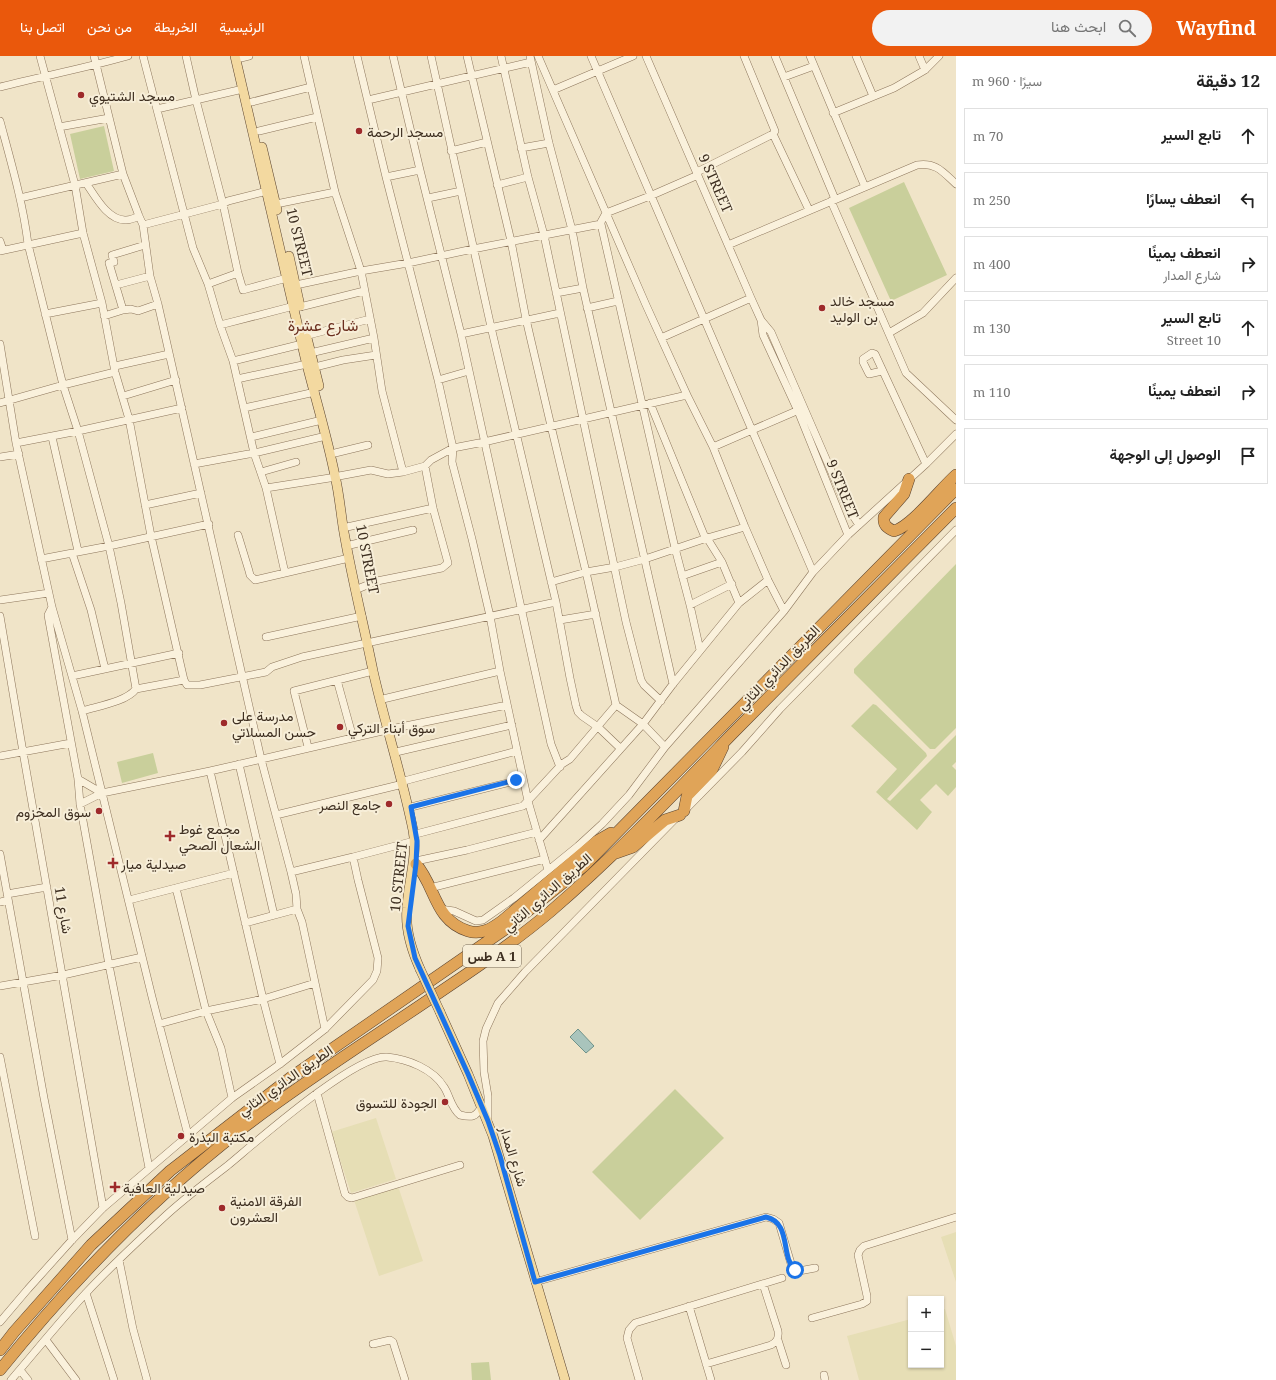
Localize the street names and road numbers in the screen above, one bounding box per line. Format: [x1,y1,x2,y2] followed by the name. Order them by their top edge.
[695,151,738,216] street label: 9 STREET
[282,206,318,279] street label: 10 STREET
[822,456,864,522] street label: 9 STREET
[352,523,384,596] street label: 10 STREET
[732,620,826,716] street label: الطريق الدائري الثاني
[385,841,411,913] street label: 10 STREET
[499,848,597,938] street label: الطريق الدائري الثاني
[49,885,77,935] street label: شارع 11
[463,945,521,967] road number: طس A 1
[234,1040,338,1122] street label: الطريق الدائري الثاني
[494,1122,532,1189] street label: شارع المدار

